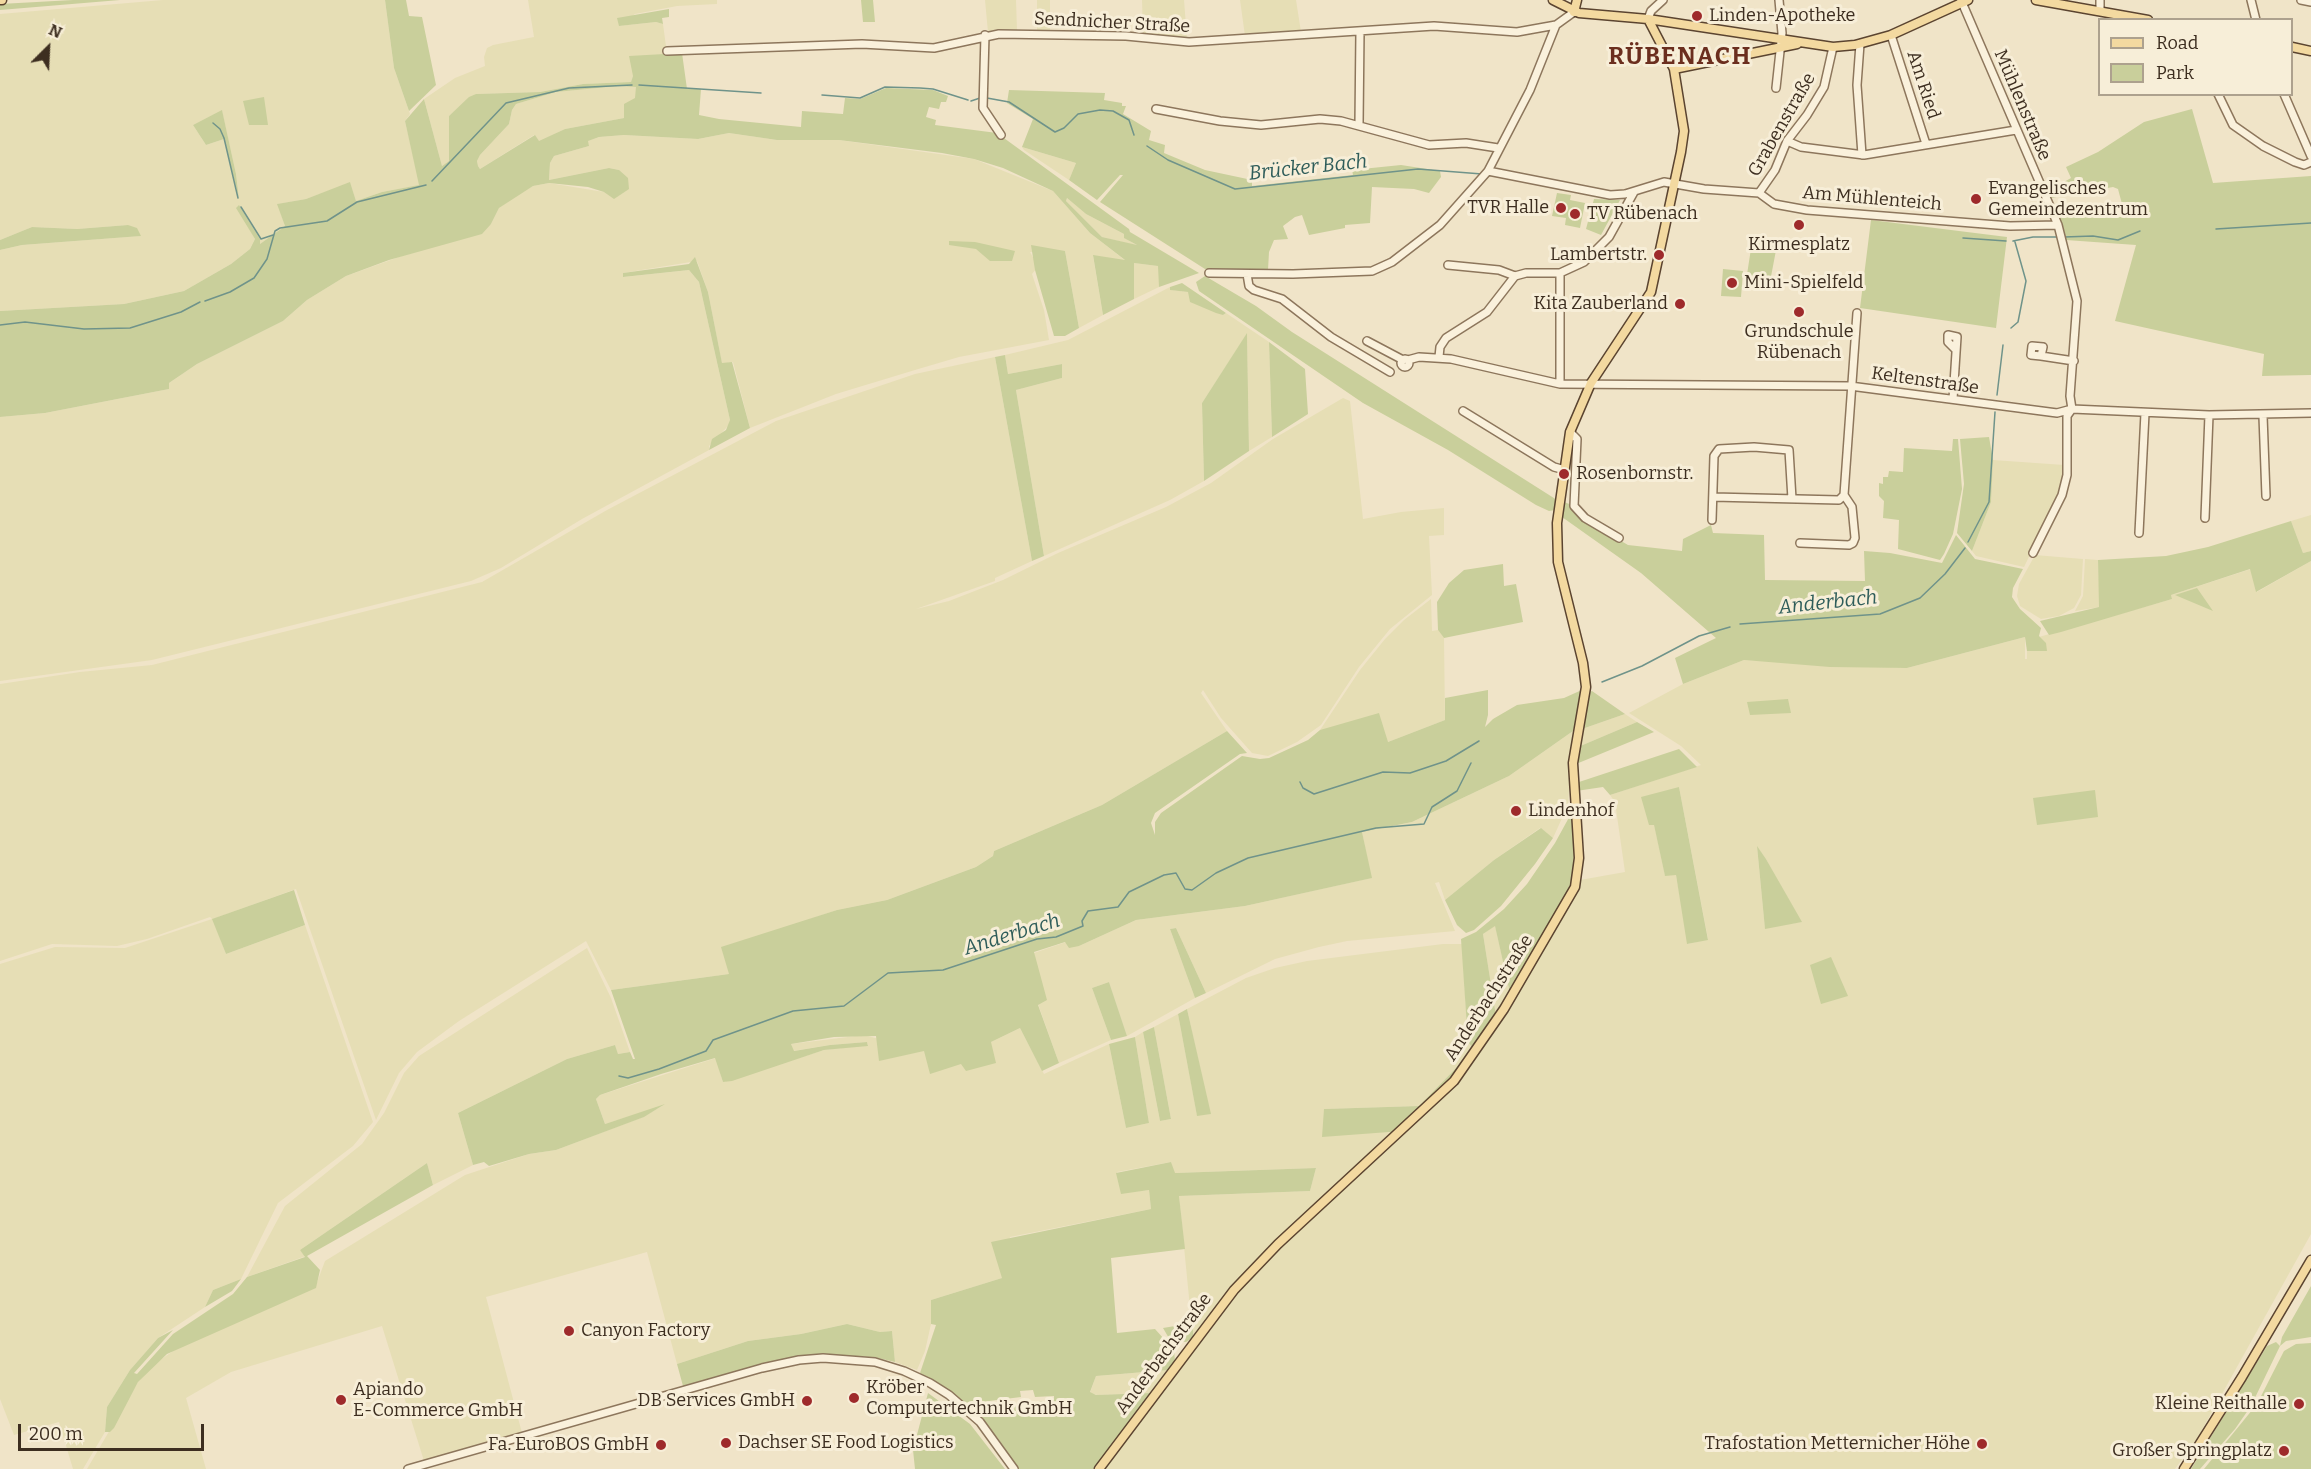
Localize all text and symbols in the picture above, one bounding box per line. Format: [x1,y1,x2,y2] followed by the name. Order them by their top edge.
[1709,5,1855,27] place label: Linden-Apotheke
[1033,8,1191,38] street label: Sendnicher Straße
[1690,9,1704,23] marker: Linden-Apotheke
[18,18,78,78] north arrow
[2098,18,2293,96] legend
[46,20,65,42] text: N
[2156,32,2198,54] text: Road
[1608,43,1752,71] district label: RÜBENACH
[1989,46,2055,164] street label: Mühlenstraße
[1902,48,1944,122] street label: Am Ried
[2156,62,2194,84] text: Park
[1744,69,1820,181] street label: Grabenstraße
[1248,150,1368,186] water label: Brücker Bach
[1988,178,2148,220] place label: Evangelisches Gemeindezentrum
[1802,182,1942,216] street label: Am Mühlenteich
[1969,192,1983,206] marker: Evangelisches Gemeindezentrum
[1467,197,1549,219] place label: TVR Halle
[1554,201,1568,215] marker: TVR Halle
[1587,203,1698,225] place label: TV Rübenach
[1568,207,1582,221] marker: TV Rübenach
[1792,218,1806,232] marker: Kirmesplatz
[1748,234,1850,256] place label: Kirmesplatz
[1550,244,1647,266] place label: Lambertstr.
[1652,248,1666,262] marker: Lambertstr.
[1744,272,1863,294] place label: Mini-Spielfeld
[1725,276,1739,290] marker: Mini-Spielfeld
[1534,293,1668,315] place label: Kita Zauberland
[1673,297,1687,311] marker: Kita Zauberland
[1792,305,1806,319] marker: Grundschule Rübenach
[1744,321,1854,364] place label: Grundschule Rübenach
[1870,363,1980,399] street label: Keltenstraße
[1576,463,1693,485] place label: Rosenbornstr.
[1557,467,1571,481] marker: Rosenbornstr.
[1777,586,1879,620] water label: Anderbach
[1528,800,1614,822] place label: Lindenhof
[1509,804,1523,818] marker: Lindenhof
[961,909,1063,961] water label: Anderbach
[1440,931,1538,1065] street label: Anderbachstraße
[1111,1289,1217,1419] street label: Anderbachstraße
[581,1320,710,1342] place label: Canyon Factory
[562,1324,576,1338] marker: Canyon Factory
[866,1377,1073,1420] place label: Kröber Computertechnik GmbH
[353,1379,523,1422] place label: Apiando E-Commerce GmbH
[637,1390,795,1412] place label: DB Services GmbH
[847,1391,861,1405] marker: Kröber Computertechnik GmbH
[334,1393,348,1407] marker: Apiando E-Commerce GmbH
[2155,1393,2287,1415] place label: Kleine Reithalle
[800,1394,814,1408] marker: DB Services GmbH
[2292,1397,2306,1411] marker: Kleine Reithalle
[21,1412,207,1450] scale bar
[29,1423,83,1445] text: 200 m
[738,1432,954,1454] place label: Dachser SE Food Logistics
[1705,1433,1970,1455] place label: Trafostation Metternicher Höhe
[488,1434,649,1456] place label: Fa. EuroBOS GmbH
[719,1436,733,1450] marker: Dachser SE Food Logistics
[1975,1437,1989,1451] marker: Trafostation Metternicher Höhe
[654,1438,668,1452] marker: Fa. EuroBOS GmbH
[2112,1440,2272,1462] place label: Großer Springplatz
[2277,1444,2291,1458] marker: Großer Springplatz

